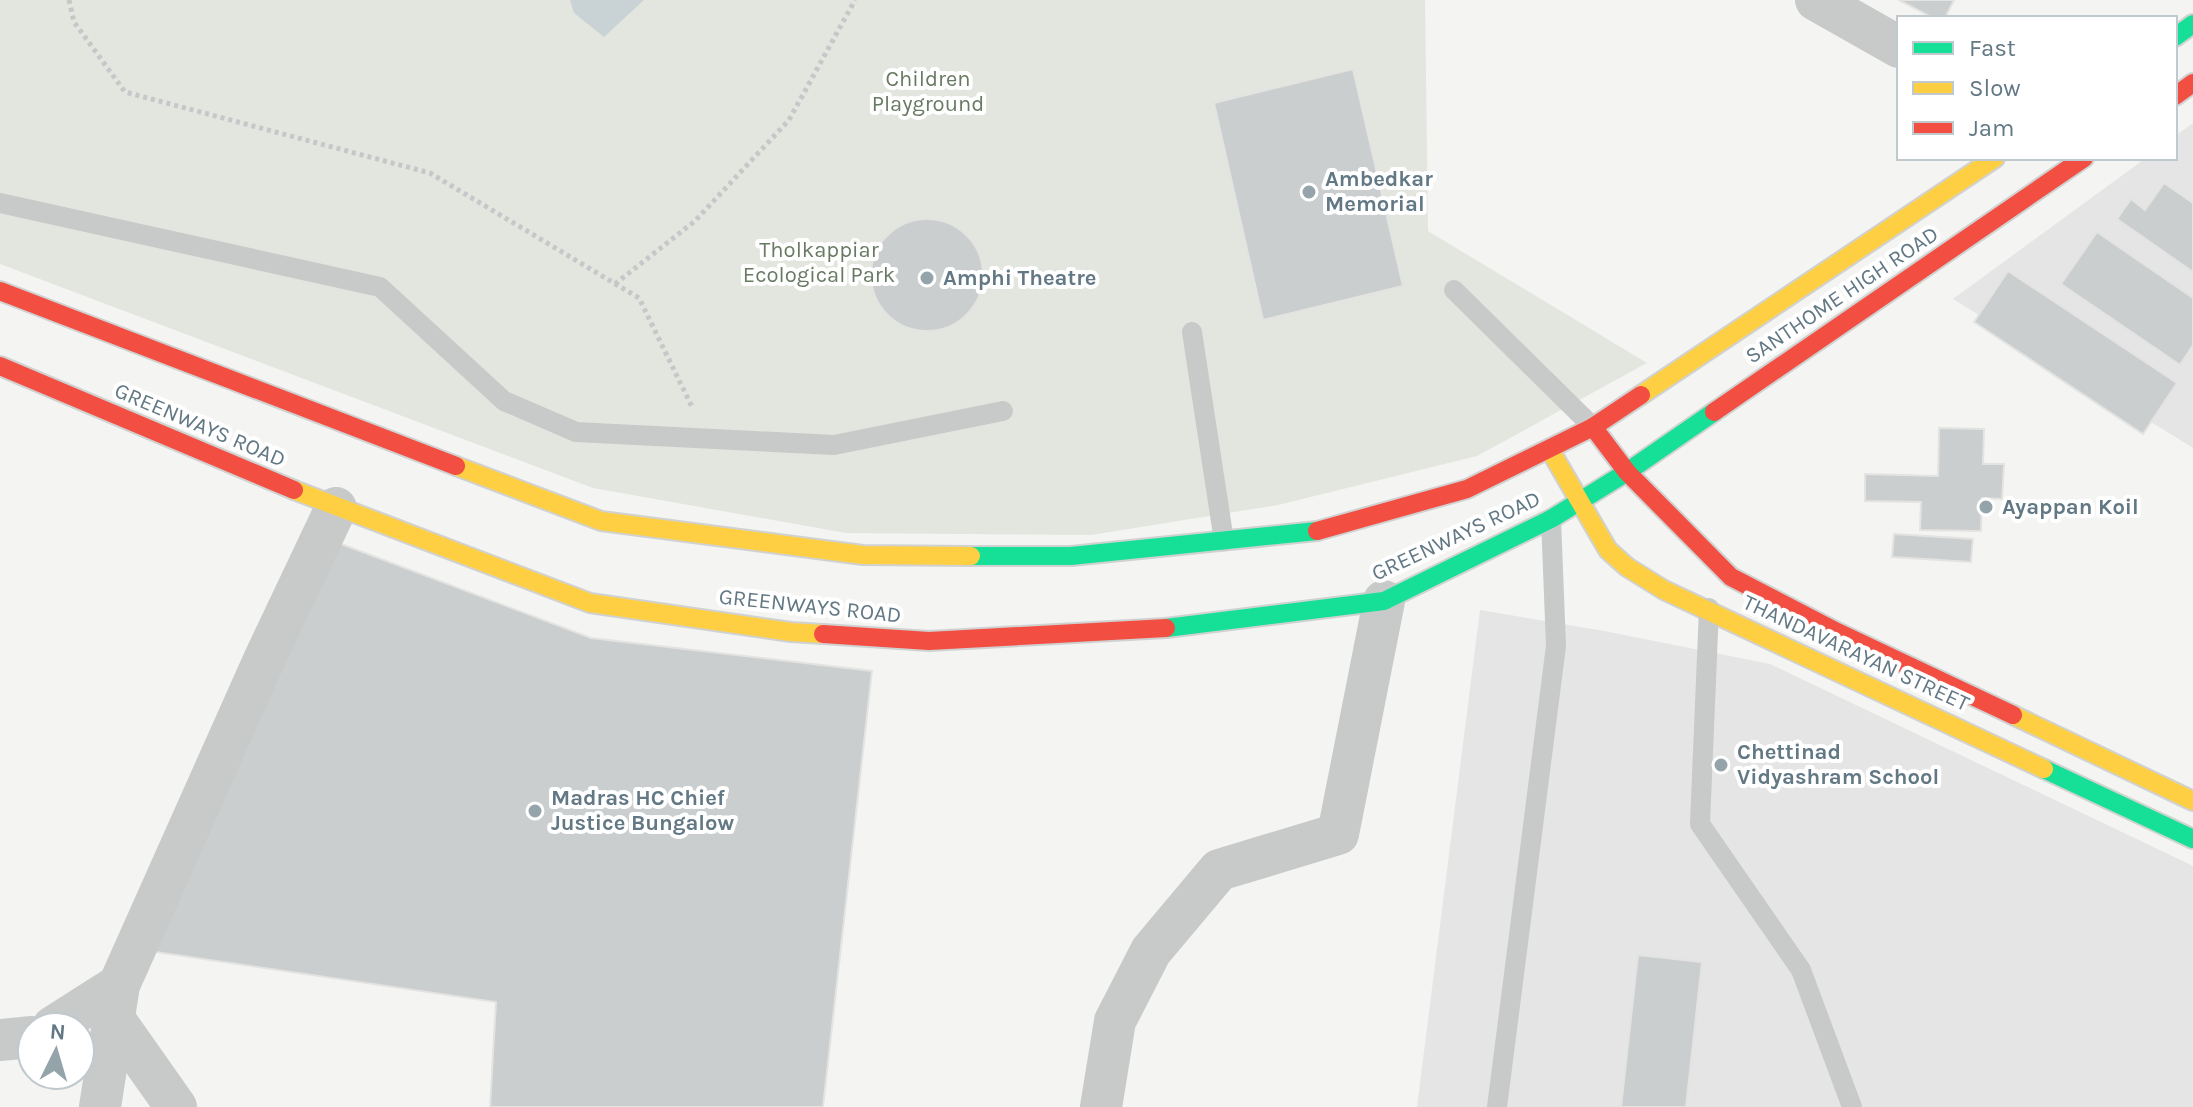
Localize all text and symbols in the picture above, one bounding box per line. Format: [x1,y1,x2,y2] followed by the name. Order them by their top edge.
[1897,16,2177,160] legend
[1969,34,2016,62] text: Fast
[872,66,984,117] park label: Children Playground
[1969,74,2021,102] text: Slow
[1969,114,2014,142] text: Jam
[1325,166,1433,217] place label: Ambedkar Memorial
[1300,183,1318,201] marker: Ambedkar Memorial
[1741,221,1943,369] street label: SANTHOME HIGH ROAD
[743,237,895,288] park label: Tholkappiar Ecological Park
[943,265,1096,291] place label: Amphi Theatre
[918,269,936,287] marker: Amphi Theatre
[111,377,289,473] street label: GREENWAYS ROAD
[1367,485,1545,587] street label: GREENWAYS ROAD
[2002,494,2139,520] place label: Ayappan Koil
[1977,498,1995,516] marker: Ayappan Koil
[718,583,902,629] street label: GREENWAYS ROAD
[1739,589,1973,717] street label: THANDAVARAYAN STREET
[1737,739,1939,790] place label: Chettinad Vidyashram School
[1712,756,1730,774] marker: Chettinad Vidyashram School
[551,785,735,836] place label: Madras HC Chief Justice Bungalow
[526,802,544,820] marker: Madras HC Chief Justice Bungalow
[16,1011,96,1091] north arrow
[49,1018,67,1046] text: N

